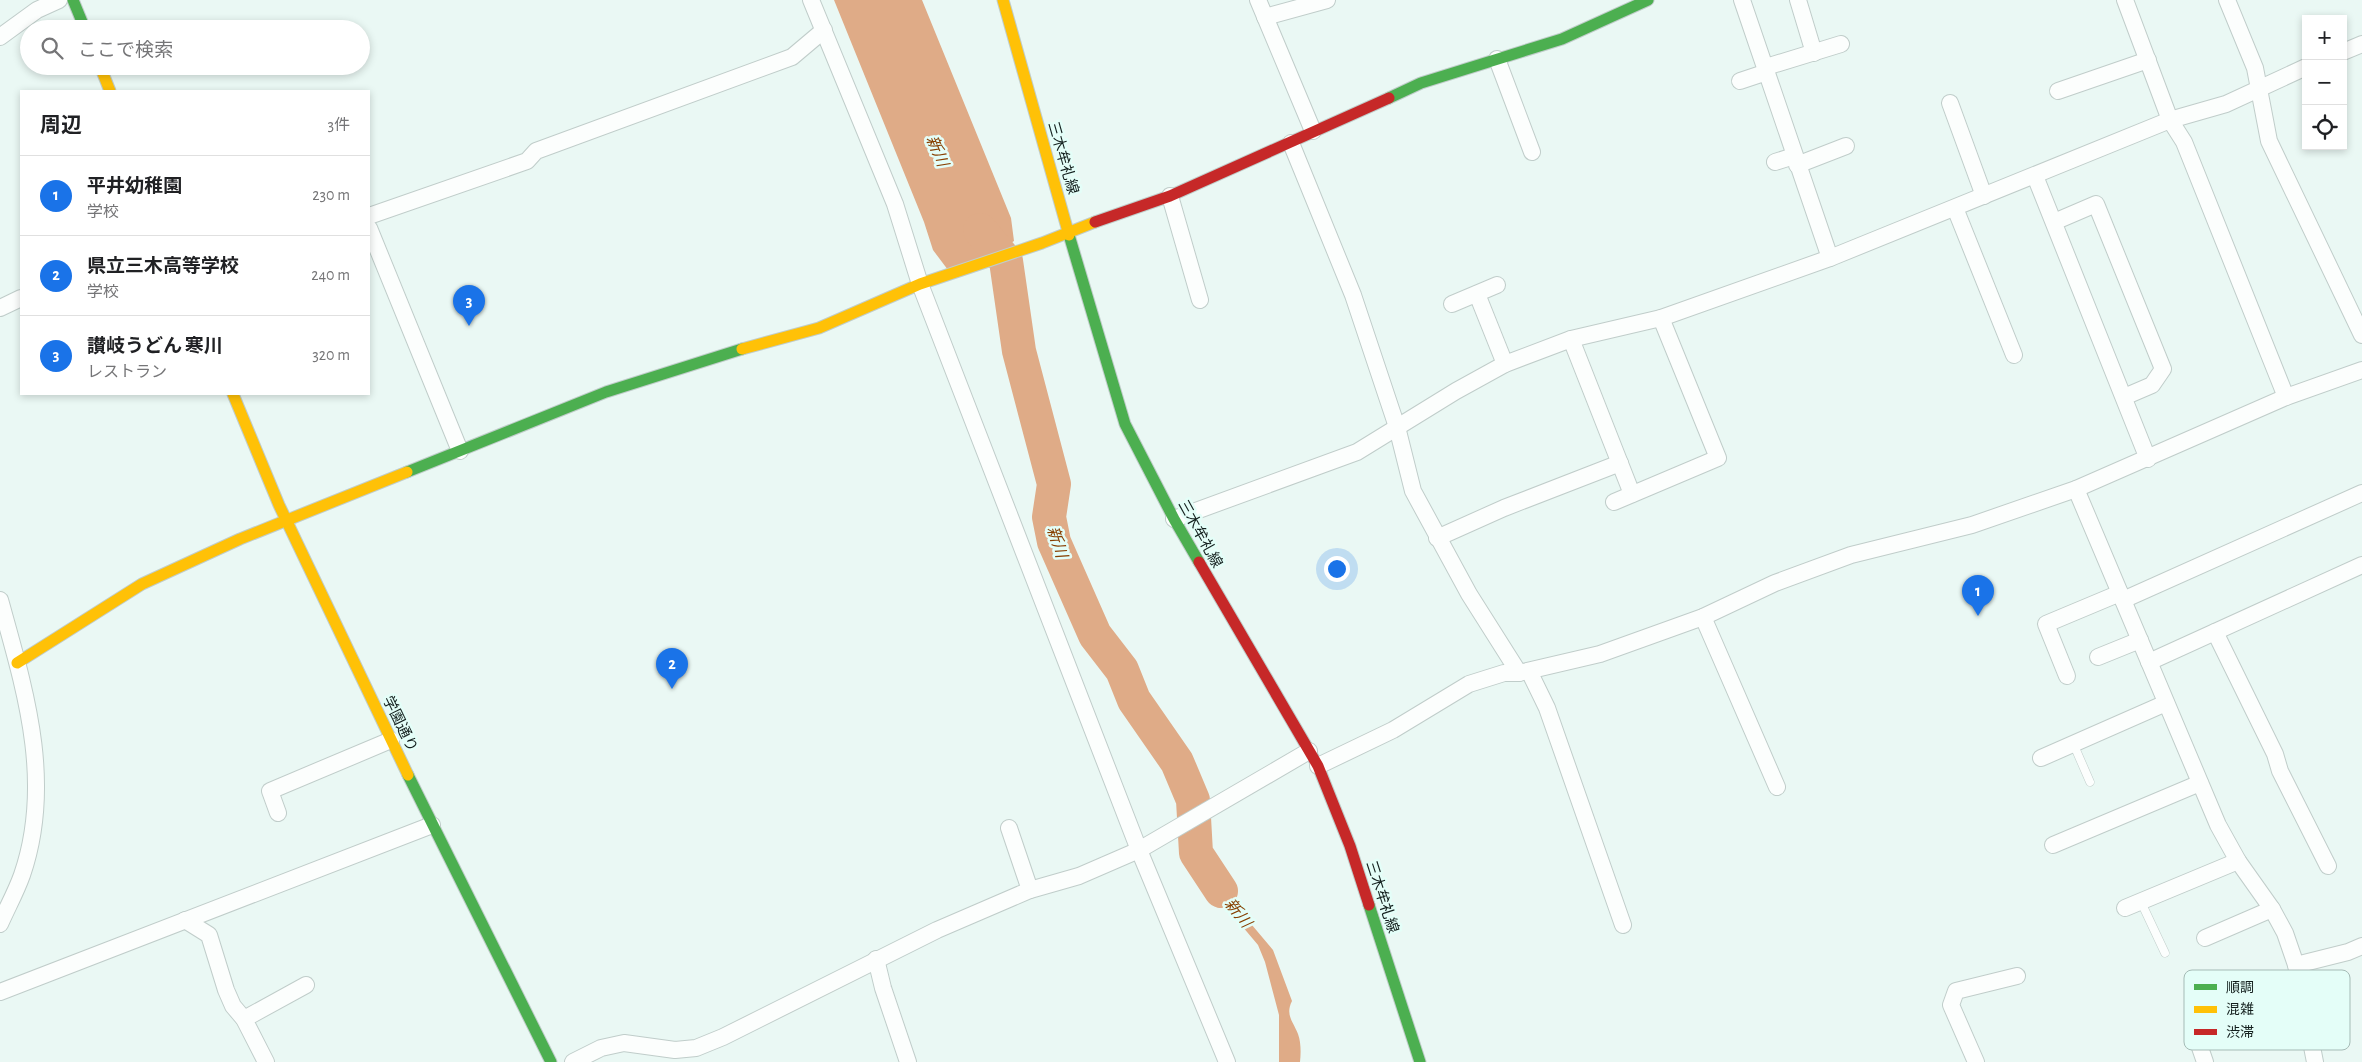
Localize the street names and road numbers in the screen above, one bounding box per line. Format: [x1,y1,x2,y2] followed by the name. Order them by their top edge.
[1045,120,1082,196] street label: 三木牟礼線
[1175,497,1226,570] street label: 三木牟礼線
[380,693,421,754] street label: 学園通り
[1363,859,1402,935] street label: 三木牟礼線

